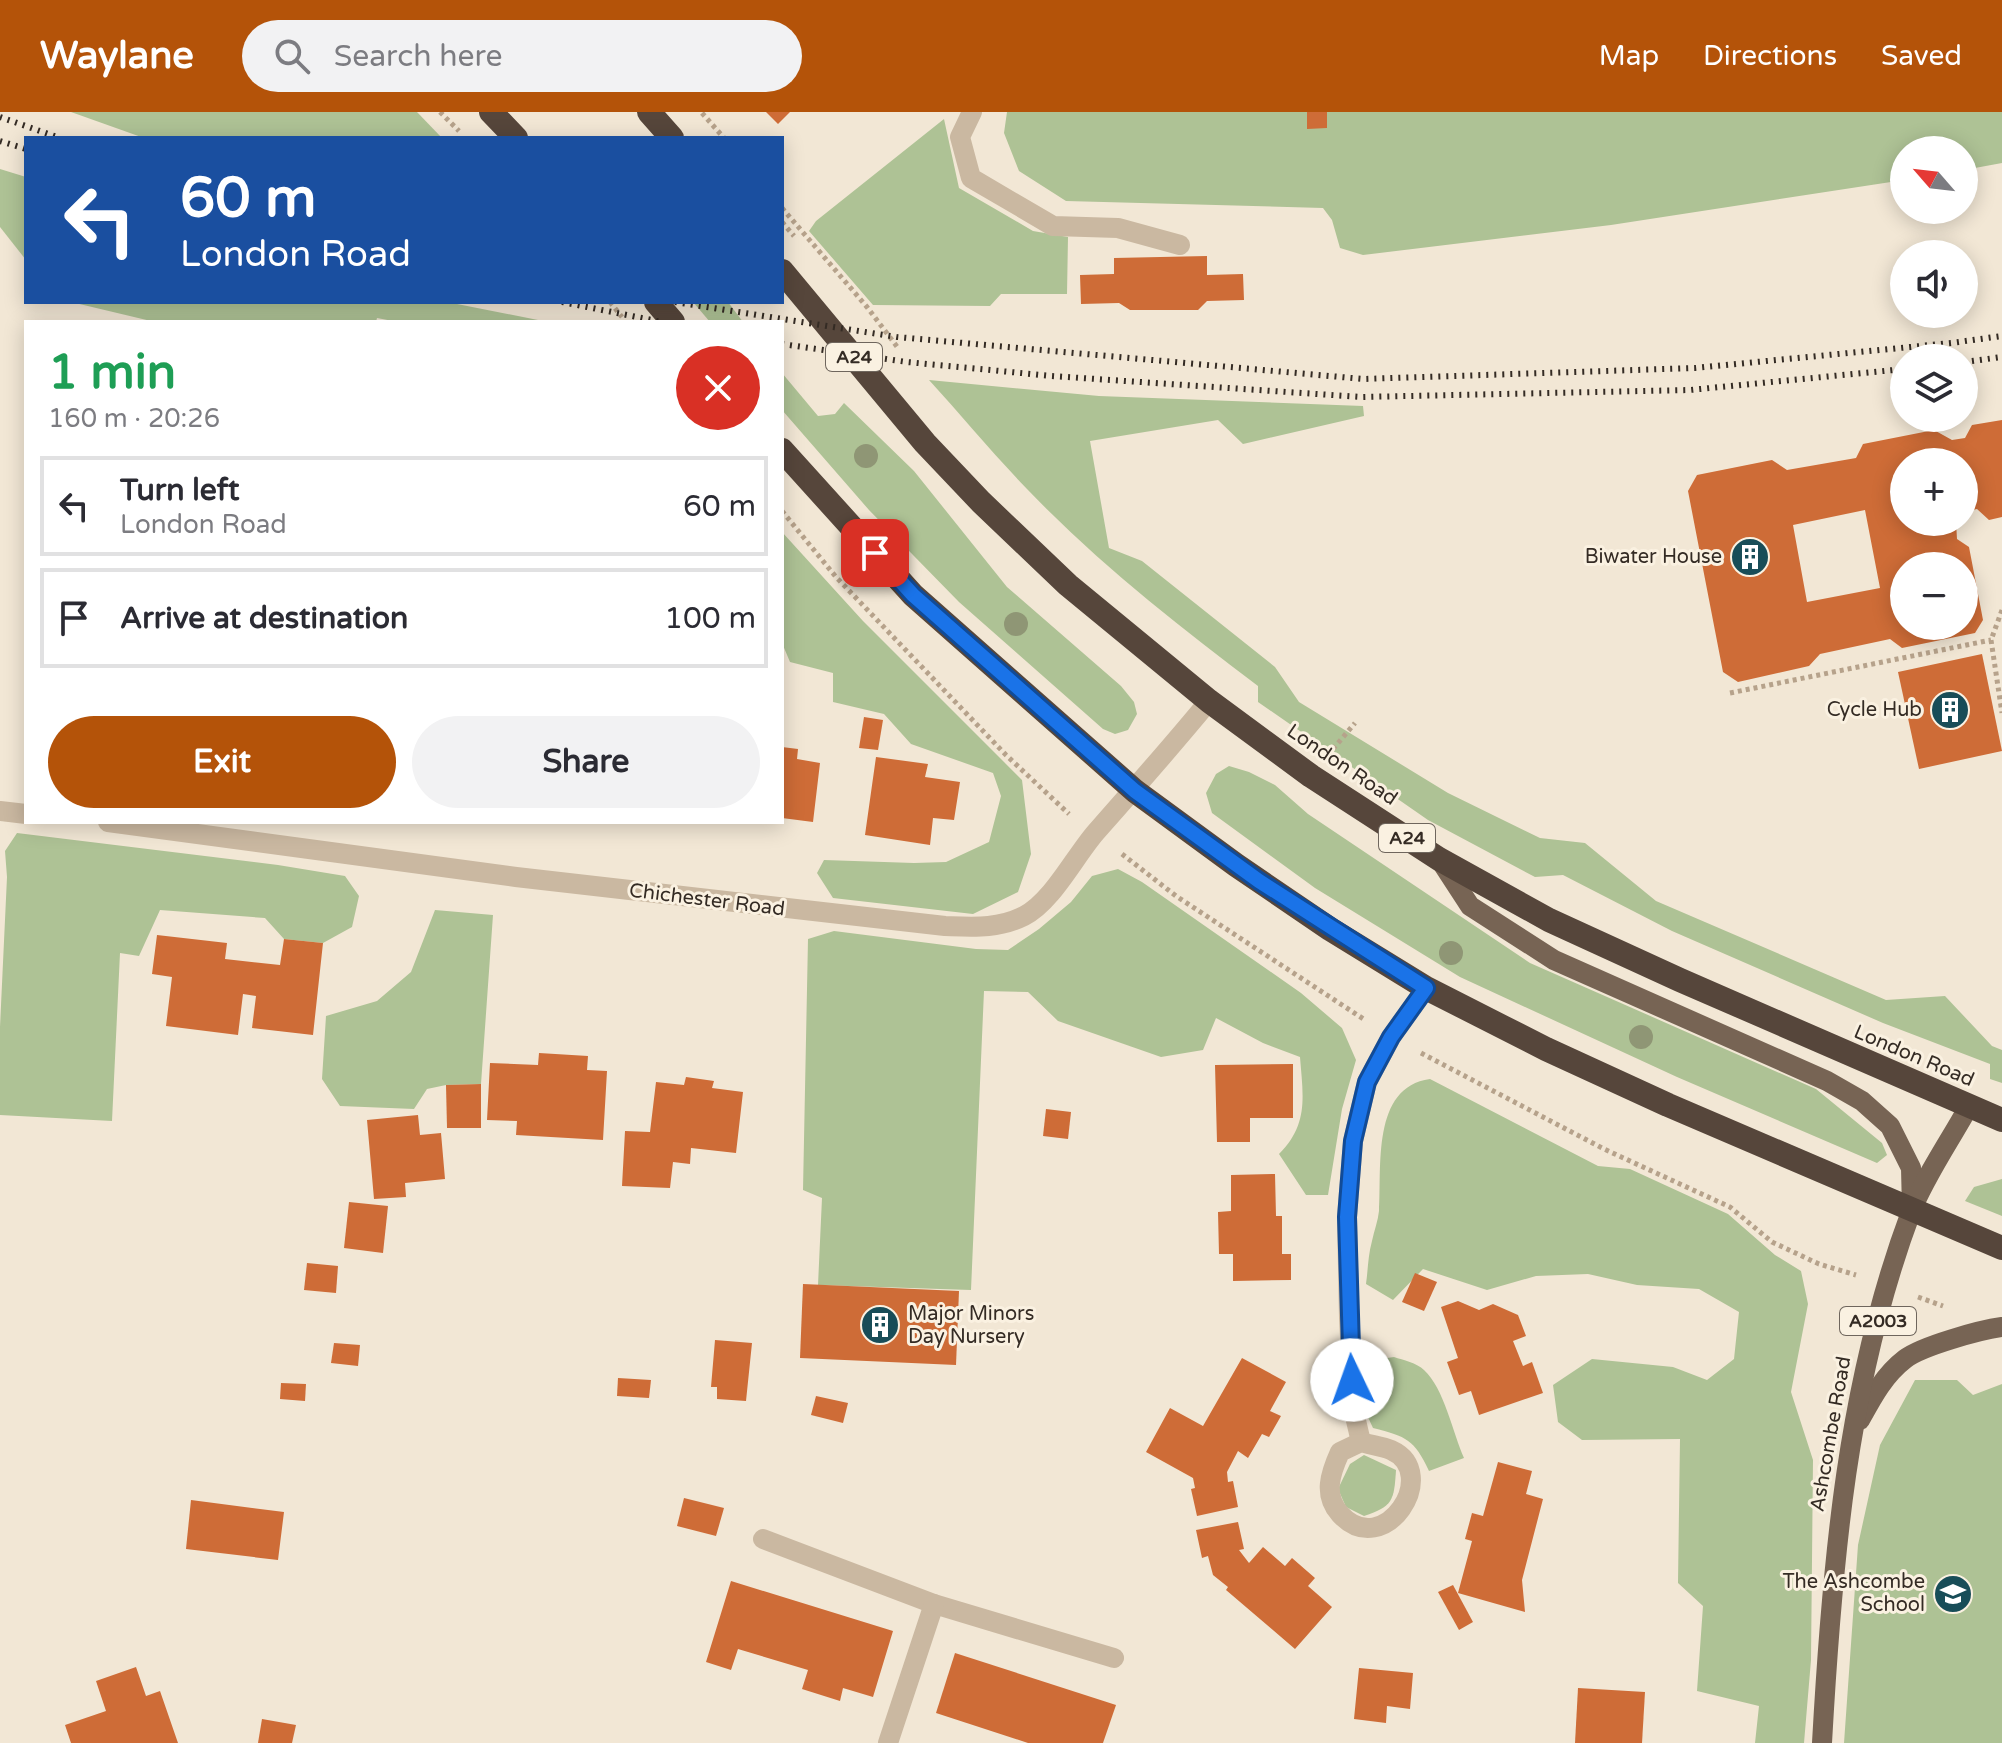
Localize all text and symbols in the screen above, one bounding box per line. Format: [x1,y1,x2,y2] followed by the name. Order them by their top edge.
[242,20,802,92] search box
[40,33,194,79] text: Waylane
[270,34,314,78] icon: search
[334,38,503,75] text: Search here
[1599,39,1659,73] text: Map
[1703,39,1837,73] text: Directions
[1881,39,1962,73] text: Saved
[1890,136,1978,224] north arrow
[1890,136,1978,640] map controls
[180,165,316,232] text: 60 m
[48,168,152,272] icon: left
[180,233,411,276] text: London Road
[1890,240,1978,328] button: sound
[826,343,882,371] road number: A24
[48,344,176,402] text: 1 min
[1890,344,1978,432] button: layers
[676,346,760,430] button: close
[48,403,220,434] text: 160 m · 20:26
[1890,448,1978,536] button: +
[120,472,239,509] text: Turn left
[52,484,96,528] icon: left
[683,488,756,525] text: 60 m
[120,509,287,540] text: London Road
[841,519,909,587] pin
[853,531,897,575] icon: arrive
[1729,536,1771,578] building icon: Biwater House
[1585,545,1722,569] place label: Biwater House
[1890,552,1978,640] button: −
[52,596,96,640] icon: arrive
[120,600,408,637] text: Arrive at destination
[664,600,756,637] text: 100 m
[1929,689,1971,731] building icon: Cycle Hub
[1827,698,1922,722] place label: Cycle Hub
[48,716,396,808] button: Exit
[412,716,760,808] button: Share
[1282,719,1402,811] street label: London Road
[1379,824,1435,852] road number: A24
[628,879,786,921] street label: Chichester Road
[1850,1020,1978,1092] street label: London Road
[908,1302,1034,1349] place label: Major Minors Day Nursery
[859,1304,901,1346] building icon: Major Minors Day Nursery
[1840,1307,1916,1335] road number: A2003
[1310,1338,1394,1422] position arrow
[1806,1355,1856,1513] street label: Ashcombe Road
[1783,1570,1925,1617] place label: The Ashcombe School
[1932,1573,1974,1615] school or university icon: The Ashcombe School

